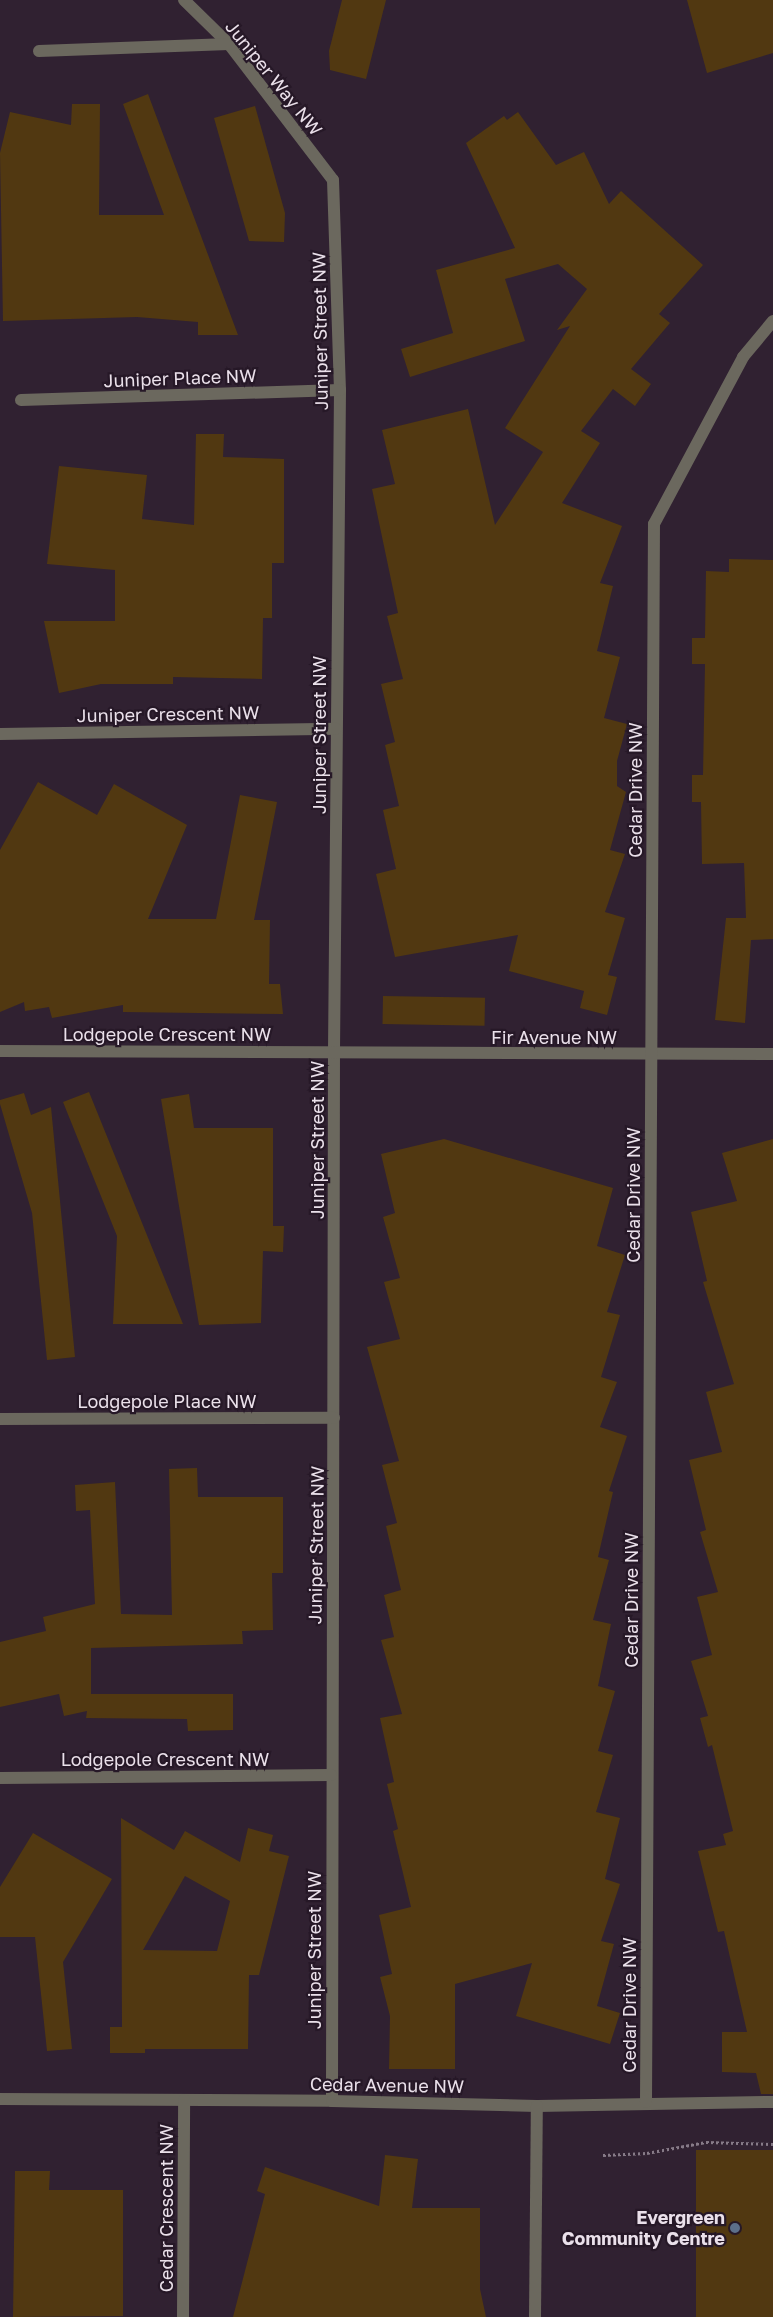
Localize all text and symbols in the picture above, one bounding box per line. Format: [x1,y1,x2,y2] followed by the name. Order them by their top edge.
[221,16,327,140] street label: Juniper Way NW
[308,252,332,410] street label: Juniper Street NW
[103,365,257,391] street label: Juniper Place NW
[308,656,330,814] street label: Juniper Street NW
[76,702,260,726] street label: Juniper Crescent NW
[624,722,646,858] street label: Cedar Drive NW
[63,1023,271,1045] street label: Lodgepole Crescent NW
[491,1026,617,1048] street label: Fir Avenue NW
[306,1061,328,1219] street label: Juniper Street NW
[622,1127,644,1263] street label: Cedar Drive NW
[77,1390,257,1412] street label: Lodgepole Place NW
[304,1466,328,1624] street label: Juniper Street NW
[620,1532,642,1668] street label: Cedar Drive NW
[61,1748,269,1770] street label: Lodgepole Crescent NW
[303,1871,325,2029] street label: Juniper Street NW
[618,1937,640,2073] street label: Cedar Drive NW
[310,2073,464,2097] street label: Cedar Avenue NW
[155,2124,177,2292] street label: Cedar Crescent NW
[562,2207,725,2250] place label: Evergreen Community Centre
[729,2222,741,2234] marker: Evergreen Community Centre

